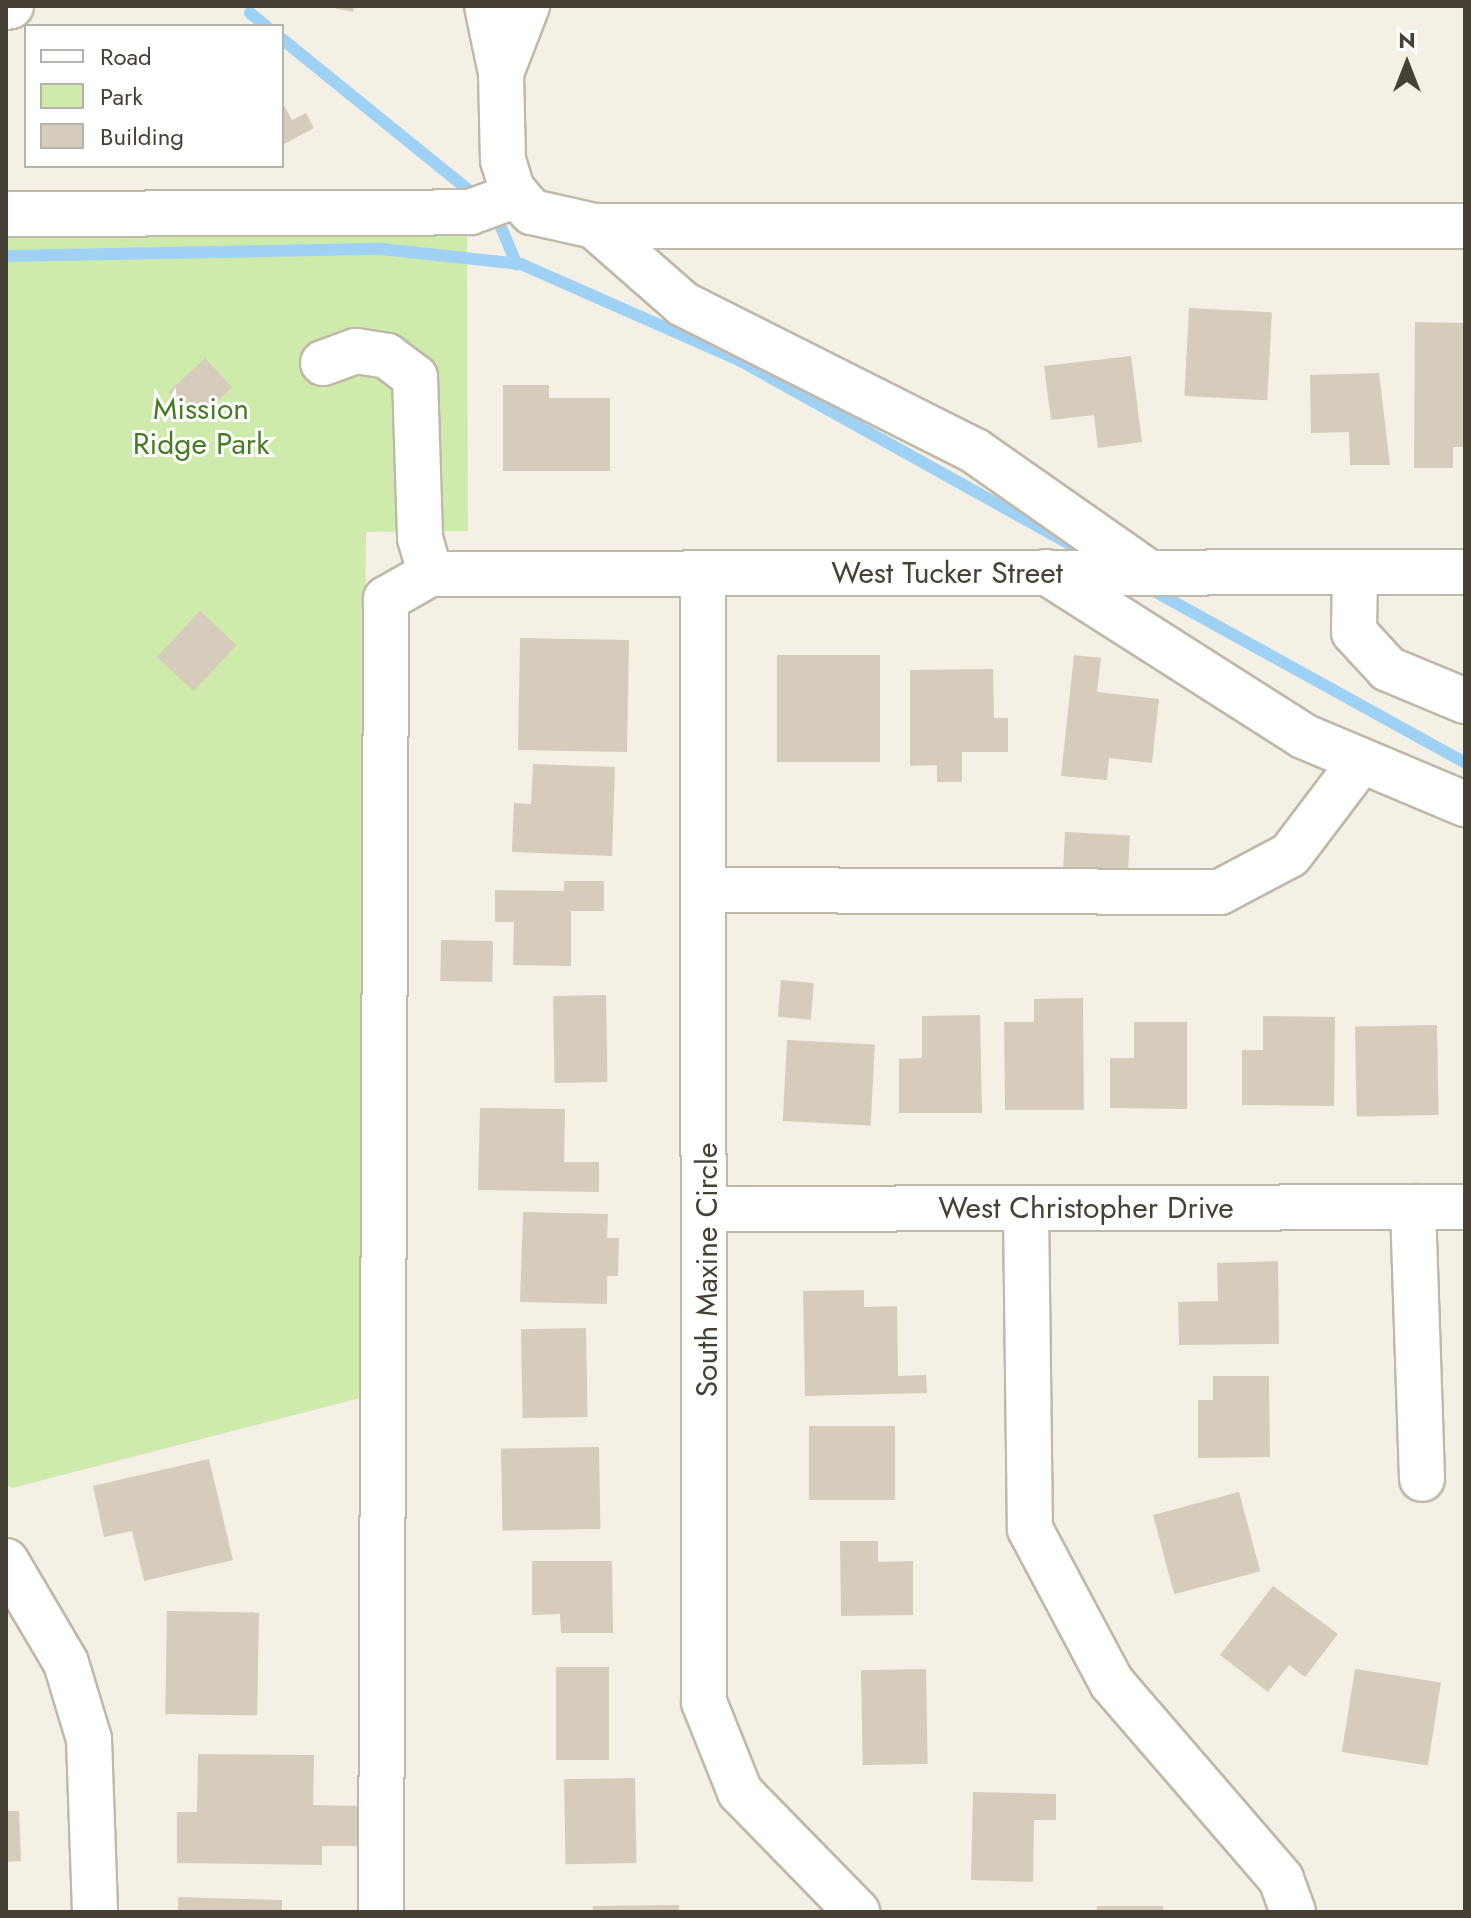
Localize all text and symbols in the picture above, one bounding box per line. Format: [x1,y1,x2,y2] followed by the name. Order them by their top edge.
[24,24,284,168] legend
[1367,24,1447,104] north arrow
[1398,24,1416,56] text: N
[100,39,152,74] text: Road
[100,79,143,114] text: Park
[100,119,184,154] text: Building
[133,391,269,462] park label: Mission Ridge Park
[831,555,1063,591] street label: West Tucker Street
[689,1143,725,1397] street label: South Maxine Circle
[938,1190,1234,1226] street label: West Christopher Drive

